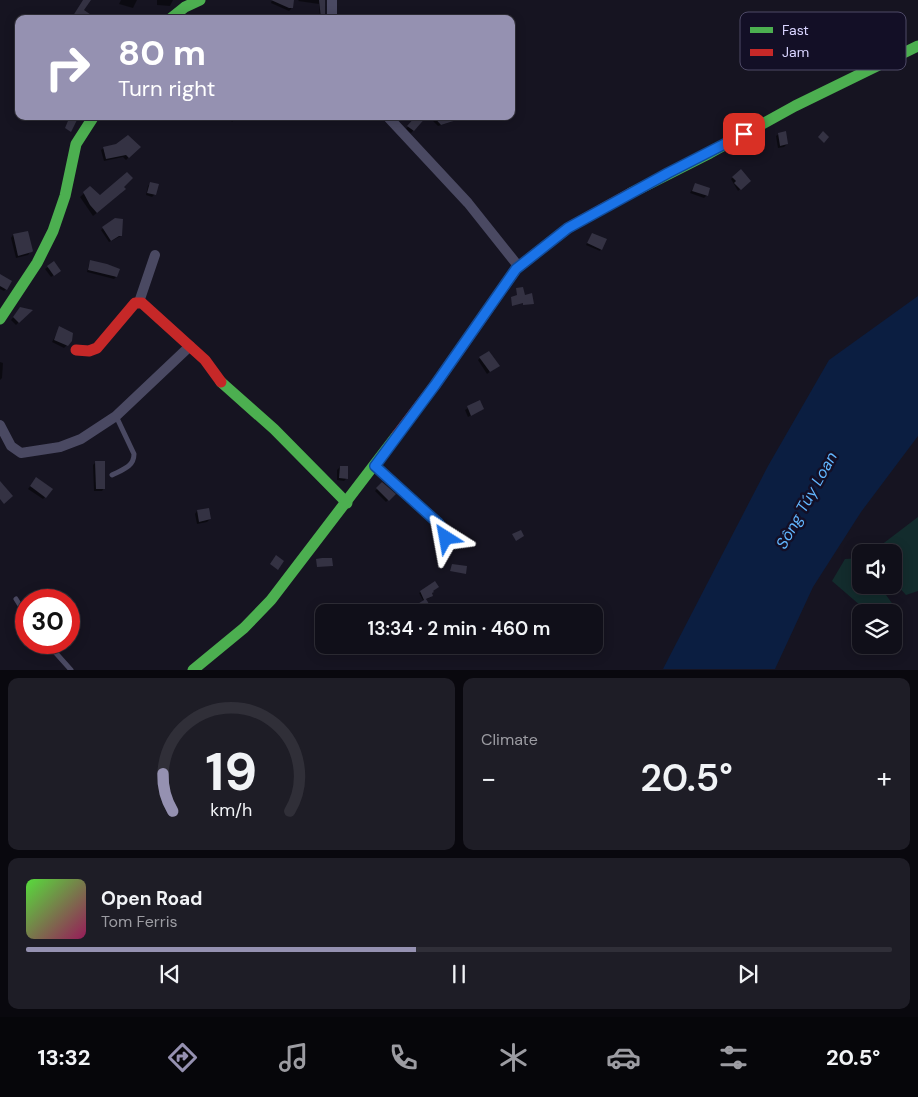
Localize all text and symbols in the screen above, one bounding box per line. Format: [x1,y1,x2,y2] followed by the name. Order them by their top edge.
[740,12,906,70] legend
[782,21,809,39] text: Fast
[118,30,206,76] text: 80 m
[35,35,100,100] icon: right
[782,43,809,61] text: Jam
[118,74,215,103] text: Turn right
[723,113,765,155] pin
[730,120,758,148] icon: arrive
[771,448,842,553] water label: Sông Túy Loan
[419,511,471,563] position arrow
[852,544,902,654] map controls
[852,544,902,594] button: sound
[15,589,80,654] speed limit sign: 30
[852,604,902,654] button: layers
[368,616,550,641] text: 13:34 · 2 min · 460 m
[481,729,538,750] text: Climate
[206,738,257,806] text: 19
[640,753,733,803] text: 20.5°
[481,760,496,797] text: −
[877,760,892,797] text: +
[210,798,253,822] text: km/h
[101,886,203,911] text: Open Road
[101,911,178,932] text: Tom Ferris
[156,960,184,988] icon: previous
[445,960,473,988] icon: pause
[734,960,762,988] icon: next
[165,1040,200,1075] icon: directions
[276,1040,311,1075] icon: music
[386,1040,421,1075] icon: phone
[496,1040,531,1075] icon: climate
[606,1040,641,1075] icon: car
[716,1040,751,1075] icon: filters
[38,1043,90,1072] text: 13:32
[826,1043,880,1072] text: 20.5°

